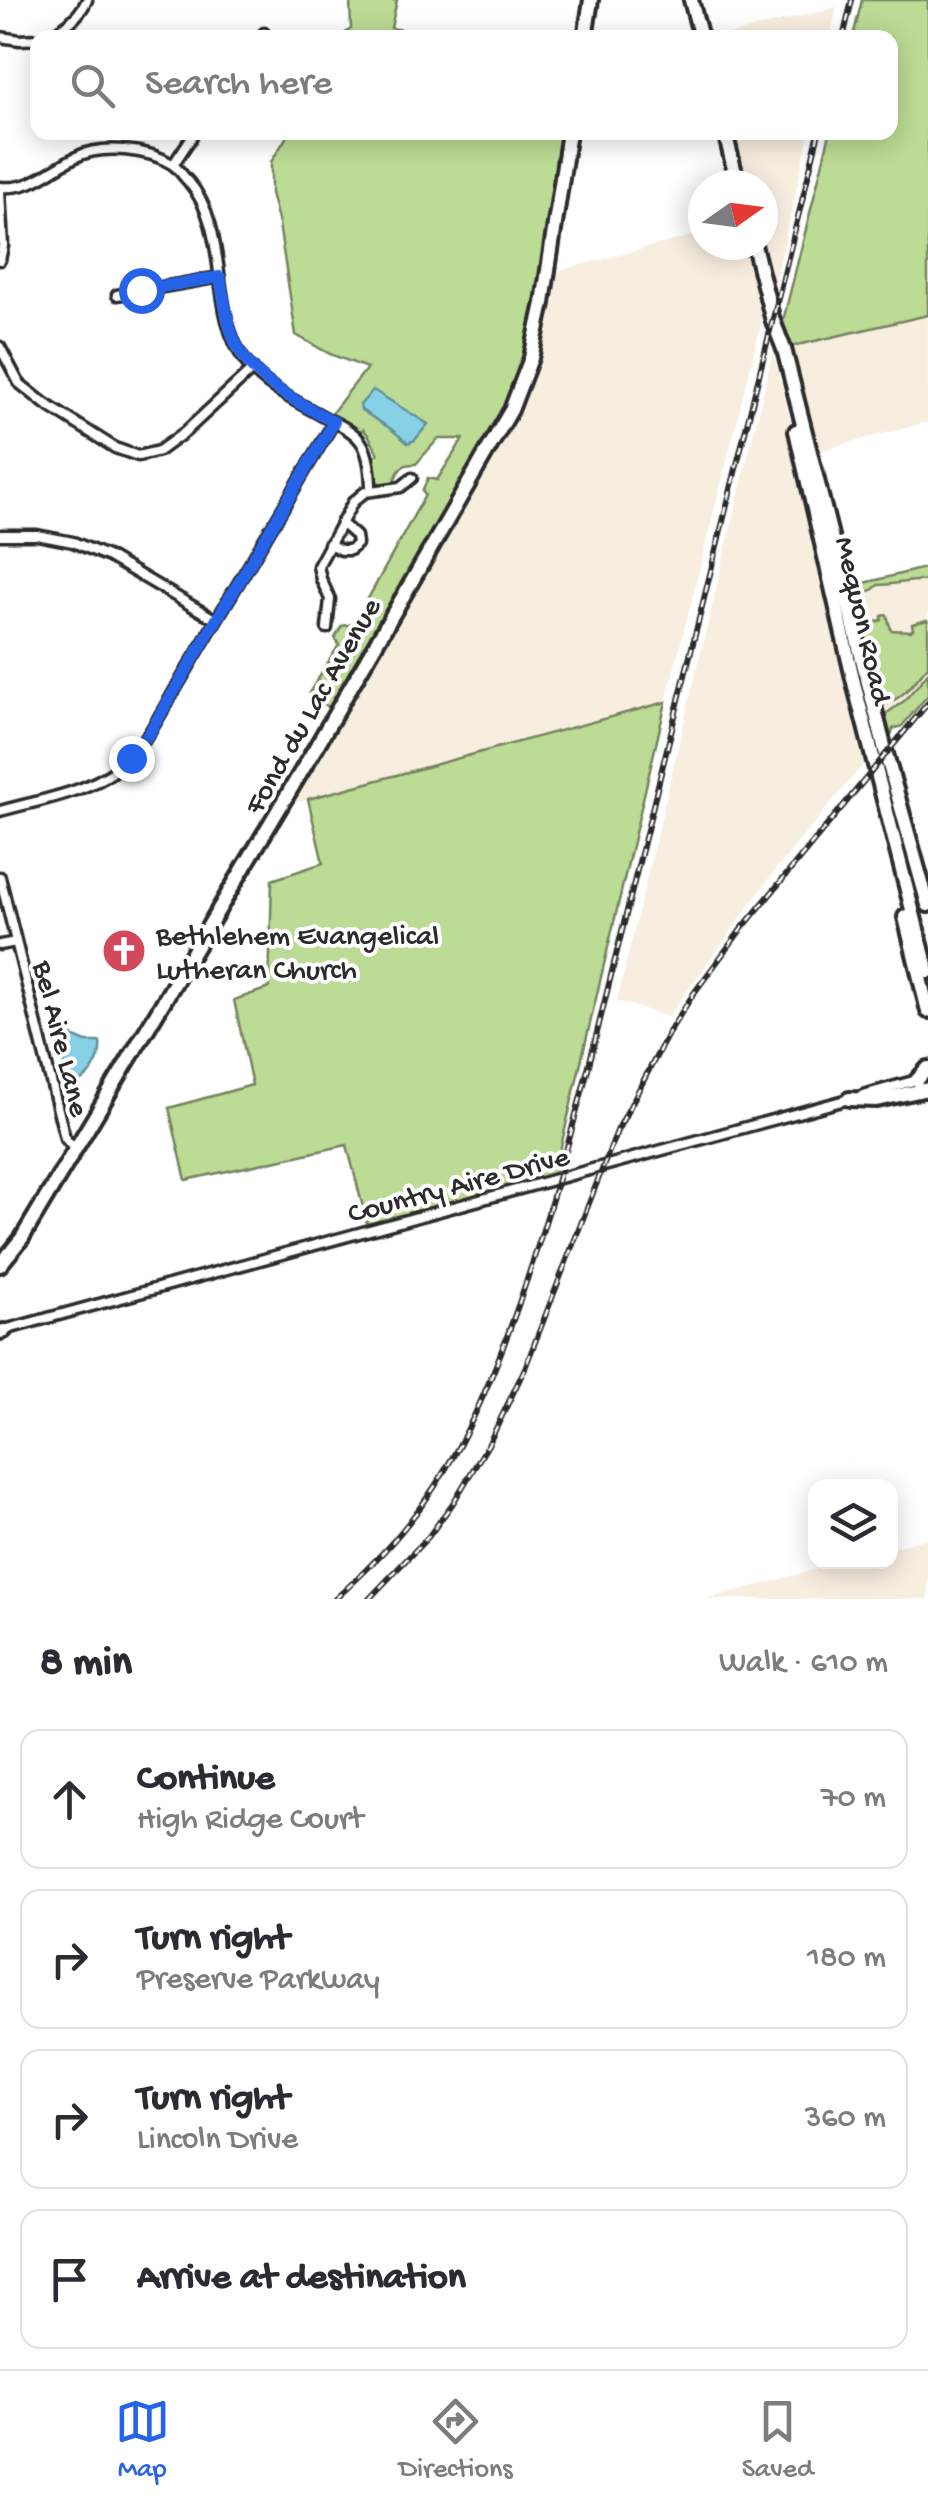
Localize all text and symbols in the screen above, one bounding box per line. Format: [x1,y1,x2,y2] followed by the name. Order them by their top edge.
[30,30,898,140] search box
[65,58,120,113] icon: search
[145,63,332,107] text: Search here
[688,170,778,260] north arrow
[119,268,165,314] route start
[824,534,897,711] street label: Mequon Road
[238,592,391,822] street label: Fond du Lac Avenue
[109,736,155,782] route end
[155,921,439,990] place label: Bethlehem Evangelical Lutheran Church
[101,928,147,974] church icon: Bethlehem Evangelical Lutheran Church
[22,957,95,1121] street label: Bel Aire Lane
[345,1141,574,1234] street label: Country Aire Drive
[808,1479,898,1569] map controls
[808,1479,898,1569] button: layers
[40,1640,132,1689] text: 8 min
[719,1645,888,1683] text: Walk · 610 m
[137,1758,275,1802] text: Continue
[42,1772,97,1827] icon: ahead
[821,1780,886,1818] text: 70 m
[137,1802,363,1840] text: High Ridge Court
[137,1918,289,1962] text: Turn right
[42,1932,97,1987] icon: right
[807,1940,886,1978] text: 180 m
[137,1962,380,2000] text: Preserve Parkway
[137,2078,289,2122] text: Turn right
[42,2092,97,2147] icon: right
[805,2100,886,2138] text: 360 m
[137,2122,298,2160] text: Lincoln Drive
[42,2252,97,2307] icon: arrive
[137,2257,466,2301] text: Arrive at destination
[115,2394,170,2487] tab: Map
[399,2394,513,2487] tab: Directions
[742,2394,813,2487] tab: Saved

